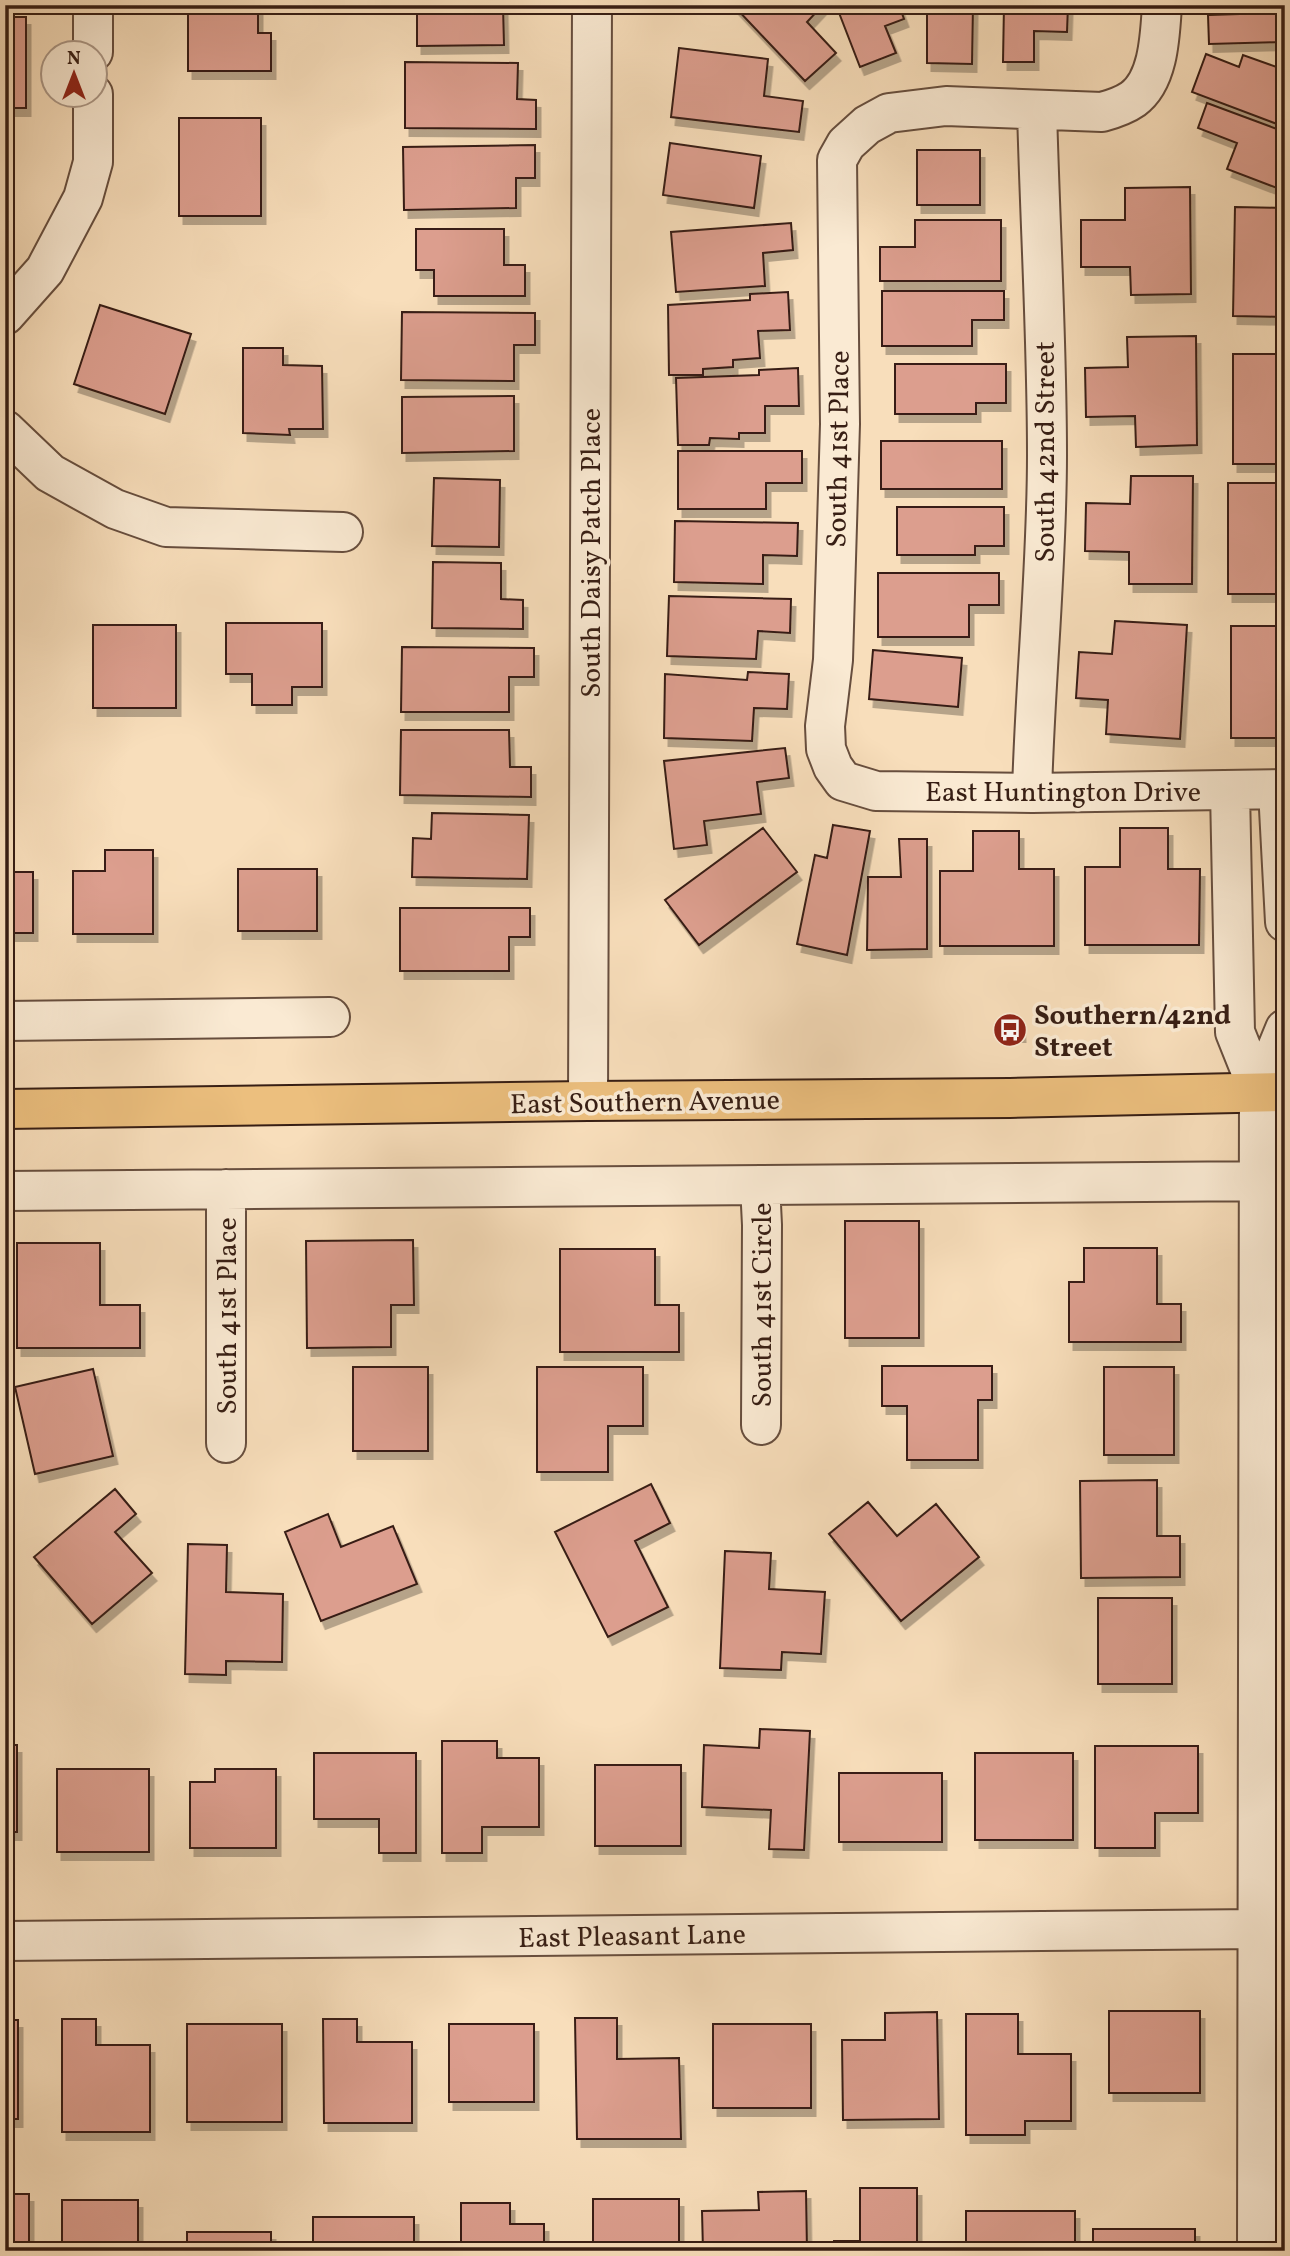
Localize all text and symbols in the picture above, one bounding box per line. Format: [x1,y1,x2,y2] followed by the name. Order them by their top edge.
[38,38,108,108] north arrow
[67,46,81,72] text: N
[1027,341,1066,563] street label: South 42nd Street
[818,350,861,548] street label: South 41st Place
[573,408,612,698] street label: South Daisy Patch Place
[925,774,1201,813] street label: East Huntington Drive
[1034,997,1231,1068] place label: Southern/42nd Street
[991,1011,1029,1049] bus stop icon: Southern/42nd Street
[510,1082,780,1125] street label: East Southern Avenue
[744,1202,783,1408] street label: South 41st Circle
[209,1217,248,1415] street label: South 41st Place
[518,1916,746,1959] street label: East Pleasant Lane

